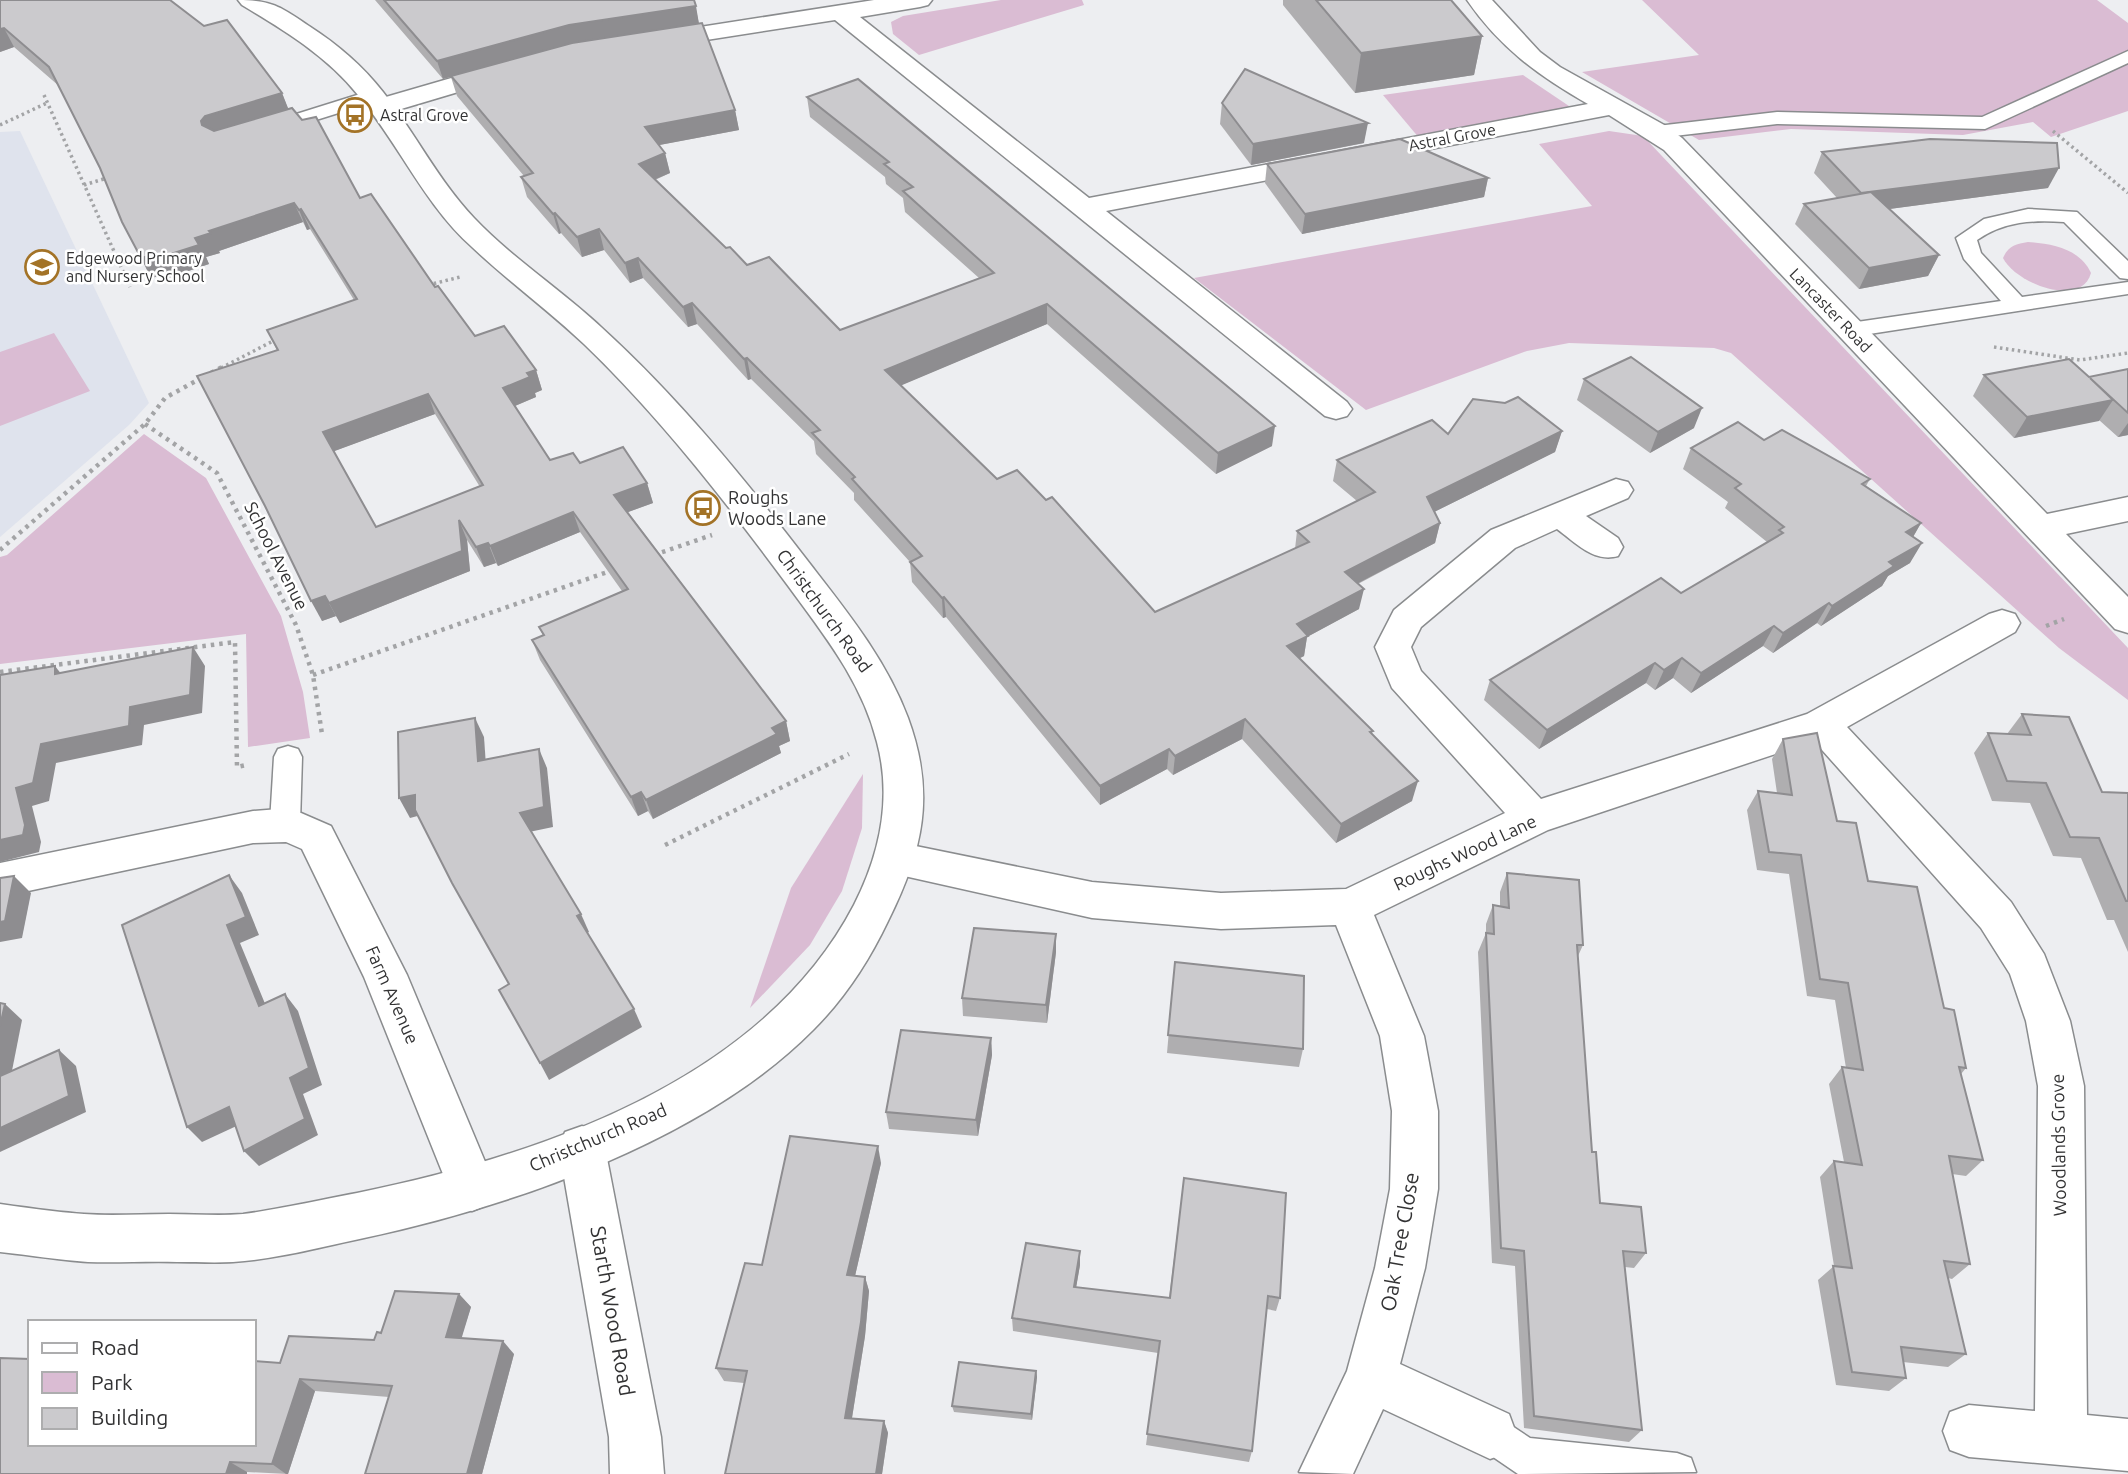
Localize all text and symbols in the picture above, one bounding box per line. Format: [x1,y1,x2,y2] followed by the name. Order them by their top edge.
[336,96,374,134] bus stop icon: Astral Grove
[380,106,469,124] place label: Astral Grove
[1407,120,1497,154] street label: Astral Grove
[23,248,61,286] school or university icon: Edgewood Primary and Nursery School
[66,249,204,285] place label: Edgewood Primary and Nursery School
[1786,264,1876,356] street label: Lancaster Road
[728,487,827,528] place label: Roughs Woods Lane
[684,489,722,527] bus stop icon: Roughs Woods Lane
[241,498,313,613] street label: School Avenue
[773,545,876,676] street label: Christchurch Road
[1390,810,1539,894] street label: Roughs Wood Lane
[362,942,423,1047] street label: Farm Avenue
[2047,1074,2069,1217] street label: Woodlands Grove
[526,1099,669,1175] street label: Christchurch Road
[1375,1170,1423,1313] street label: Oak Tree Close
[586,1224,640,1398] street label: Starth Wood Road
[28,1320,256,1446] legend
[91,1335,139,1359] text: Road
[91,1370,133,1394] text: Park
[91,1405,168,1429] text: Building

